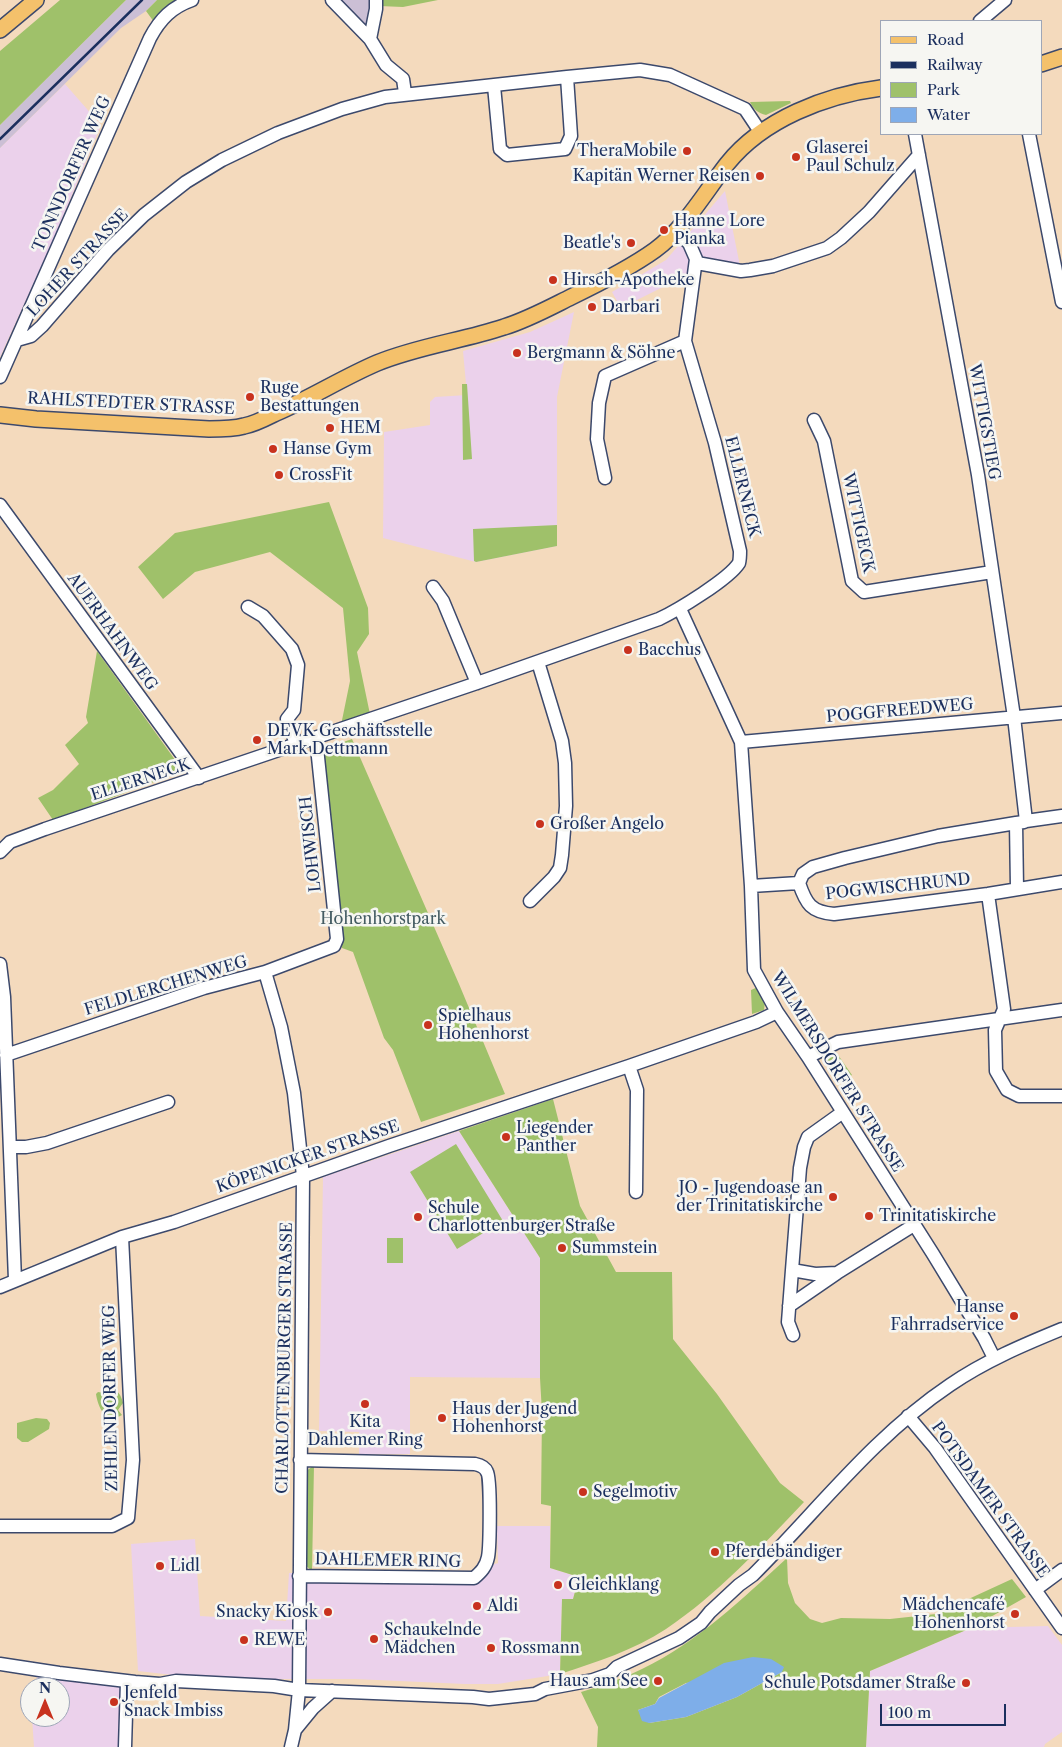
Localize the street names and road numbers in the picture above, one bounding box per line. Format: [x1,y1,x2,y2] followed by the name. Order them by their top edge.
[29,93,115,255] street label: TONNDORFER WEG
[23,205,133,321] street label: LOHER STRASSE
[964,362,1004,482] street label: WITTIGSTIEG
[27,389,235,419] street label: RAHLSTEDTER STRASSE
[720,434,764,540] street label: ELLERNECK
[838,471,878,575] street label: WITTIGECK
[63,570,161,694] street label: AUERHAHNWEG
[826,695,974,727] street label: POGGFREEDWEG
[89,755,193,805] street label: ELLERNECK
[296,795,326,893] street label: LOHWISCH
[824,870,972,904] street label: POGWISCHRUND
[82,952,250,1020] street label: FELDLERCHENWEG
[767,968,907,1176] street label: WILMERSDORFER STRASSE
[214,1117,402,1197] street label: KÖPENICKER STRASSE
[273,1222,297,1494] street label: CHARLOTTENBURGER STRASSE
[100,1304,122,1492] street label: ZEHLENDORFER WEG
[927,1418,1053,1582] street label: POTSDAMER STRASSE
[315,1550,461,1572] street label: DAHLEMER RING

